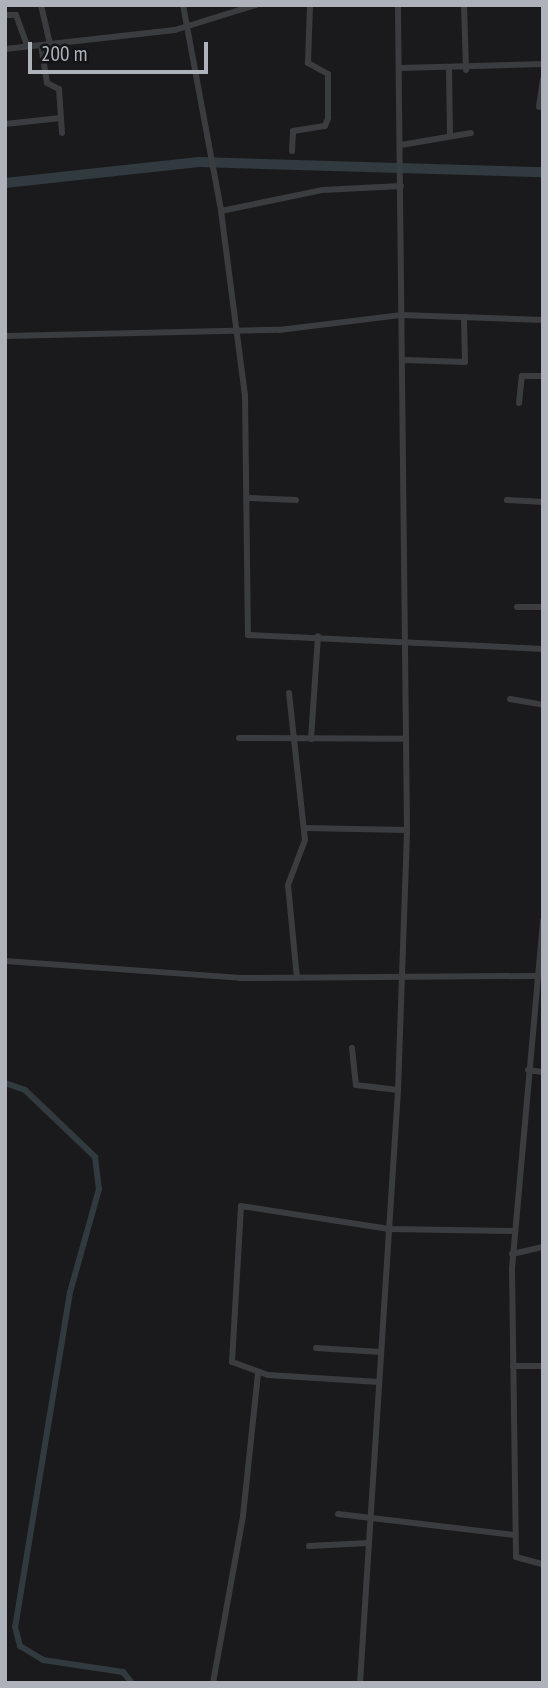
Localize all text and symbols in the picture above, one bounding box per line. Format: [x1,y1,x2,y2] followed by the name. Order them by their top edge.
[32,28,212,72] scale bar
[41,40,87,67] text: 200 m

